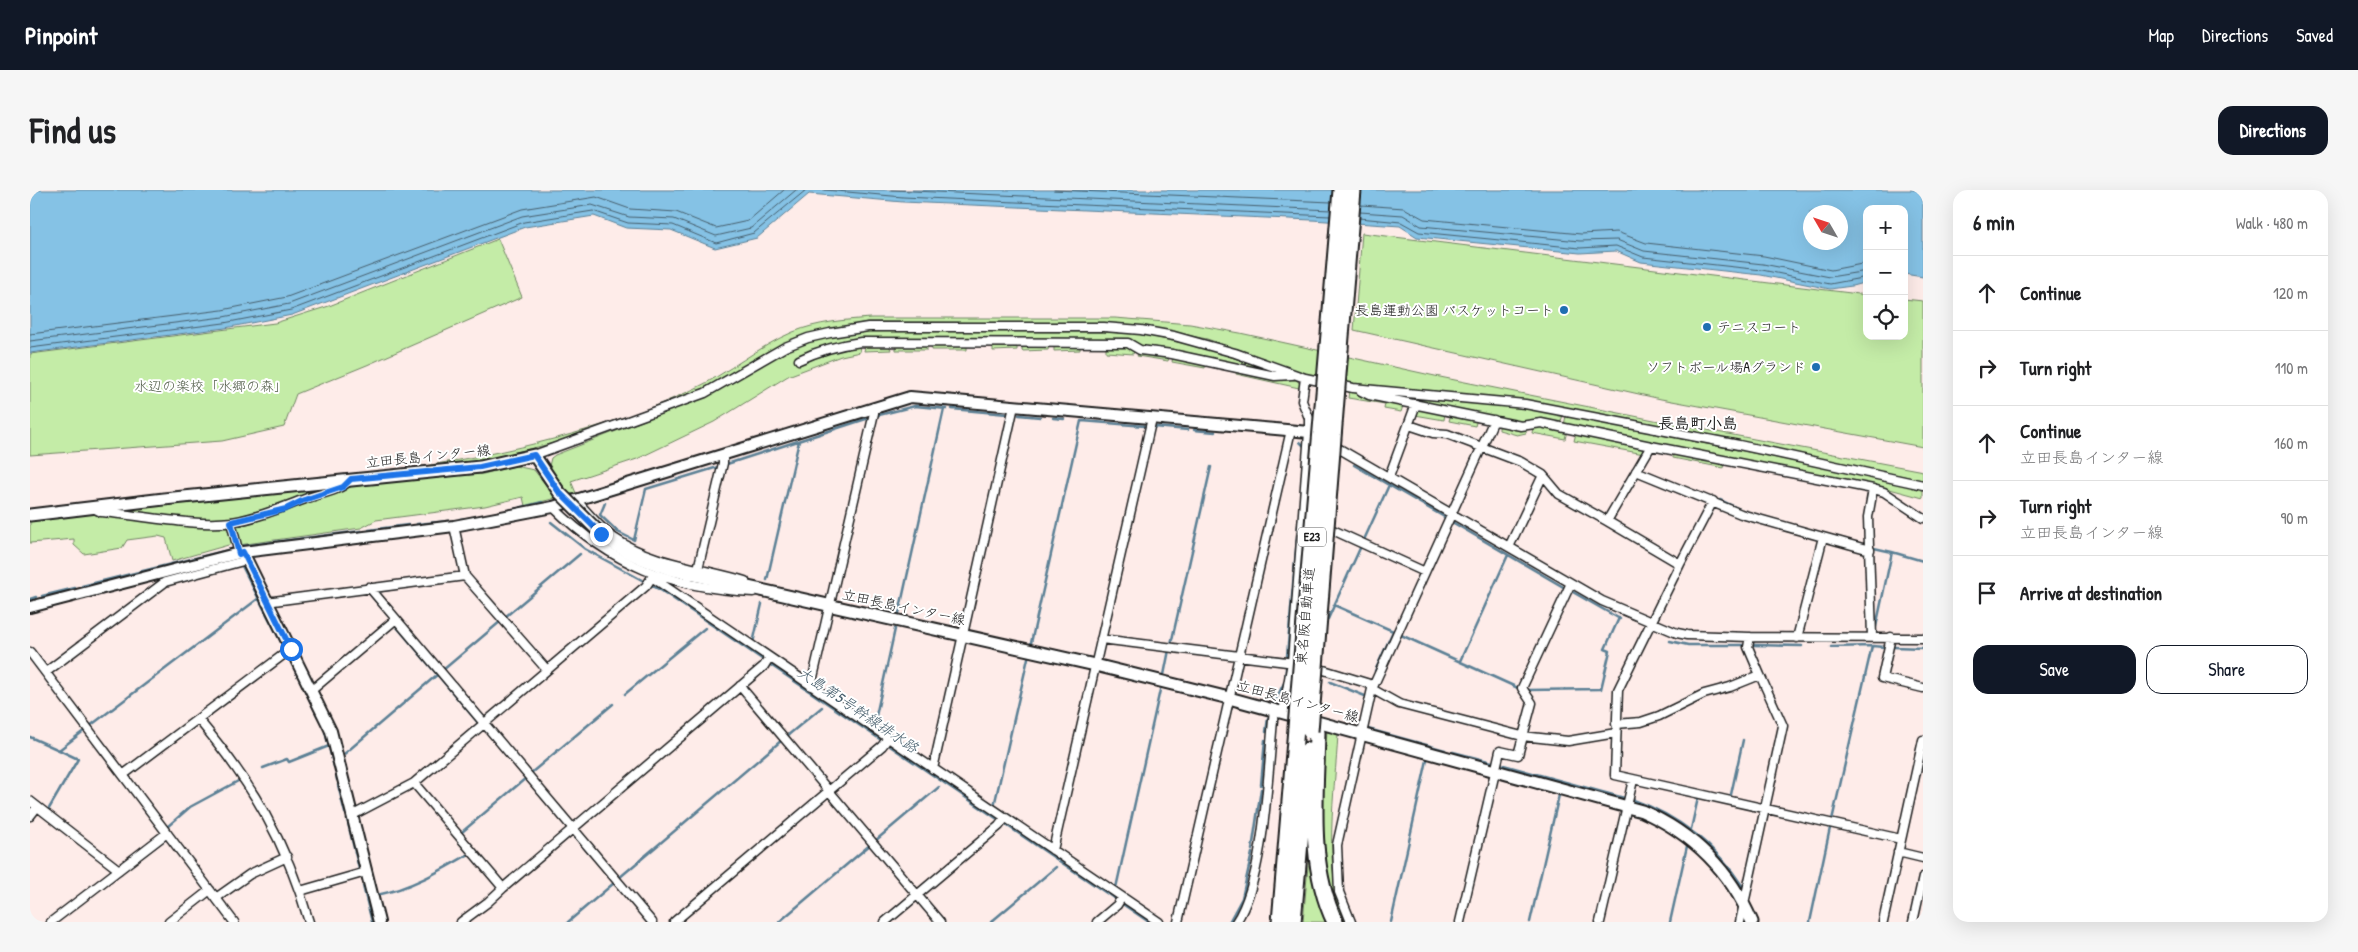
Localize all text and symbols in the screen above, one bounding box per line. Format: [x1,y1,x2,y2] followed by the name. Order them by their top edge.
[25,19,97,51] text: Pinpoint
[2149,23,2174,48] text: Map
[2202,23,2268,48] text: Directions
[2296,23,2333,48] text: Saved
[2218,106,2328,155] button: Directions
[30,107,116,154] text: Find us
[1803,205,1848,250] north arrow
[1863,205,1908,340] map controls
[1863,205,1908,250] button: +
[1973,208,2015,237] text: 6 min
[2236,212,2308,234] text: Walk · 480 m
[1863,250,1908,295] button: −
[1973,279,2001,307] icon: ahead
[2020,280,2081,306] text: Continue
[2273,282,2308,304] text: 120 m
[1863,295,1908,340] button: locate
[1355,300,1554,319] place label: 長島運動公園 バスケットコート
[1558,304,1570,316] marker: 長島運動公園 バスケットコート
[1717,317,1801,336] place label: テニスコート
[1701,321,1713,333] marker: テニスコート
[1973,354,2001,382] icon: right
[2020,355,2091,381] text: Turn right
[1646,357,1806,376] place label: ソフトボール場Aグランド
[2275,357,2308,379] text: 110 m
[1810,361,1822,373] marker: ソフトボール場Aグランド
[134,376,288,395] park label: 水辺の楽校「水郷の森」
[1658,412,1738,434] district label: 長島町小島
[2020,418,2081,444] text: Continue
[1973,429,2001,457] icon: ahead
[2274,432,2308,454] text: 160 m
[365,439,491,472] street label: 立田長島インター線
[2020,446,2163,468] text: 立田長島インター線
[2020,493,2091,519] text: Turn right
[1973,504,2001,532] icon: right
[2280,507,2308,529] text: 90 m
[2020,521,2163,543] text: 立田長島インター線
[590,523,613,546] route end
[1298,528,1326,547] road number: E23
[1291,566,1318,666] street label: 東名阪自動車道
[1973,579,2001,607] icon: arrive
[2020,580,2162,606] text: Arrive at destination
[841,584,967,629] street label: 立田長島インター線
[280,638,303,661] route start
[1973,645,2136,694] button: Save
[2146,645,2308,694] button: Share
[794,661,924,758] water label: 大島第5号幹線排水路
[1235,675,1361,726] street label: 立田長島インター線

